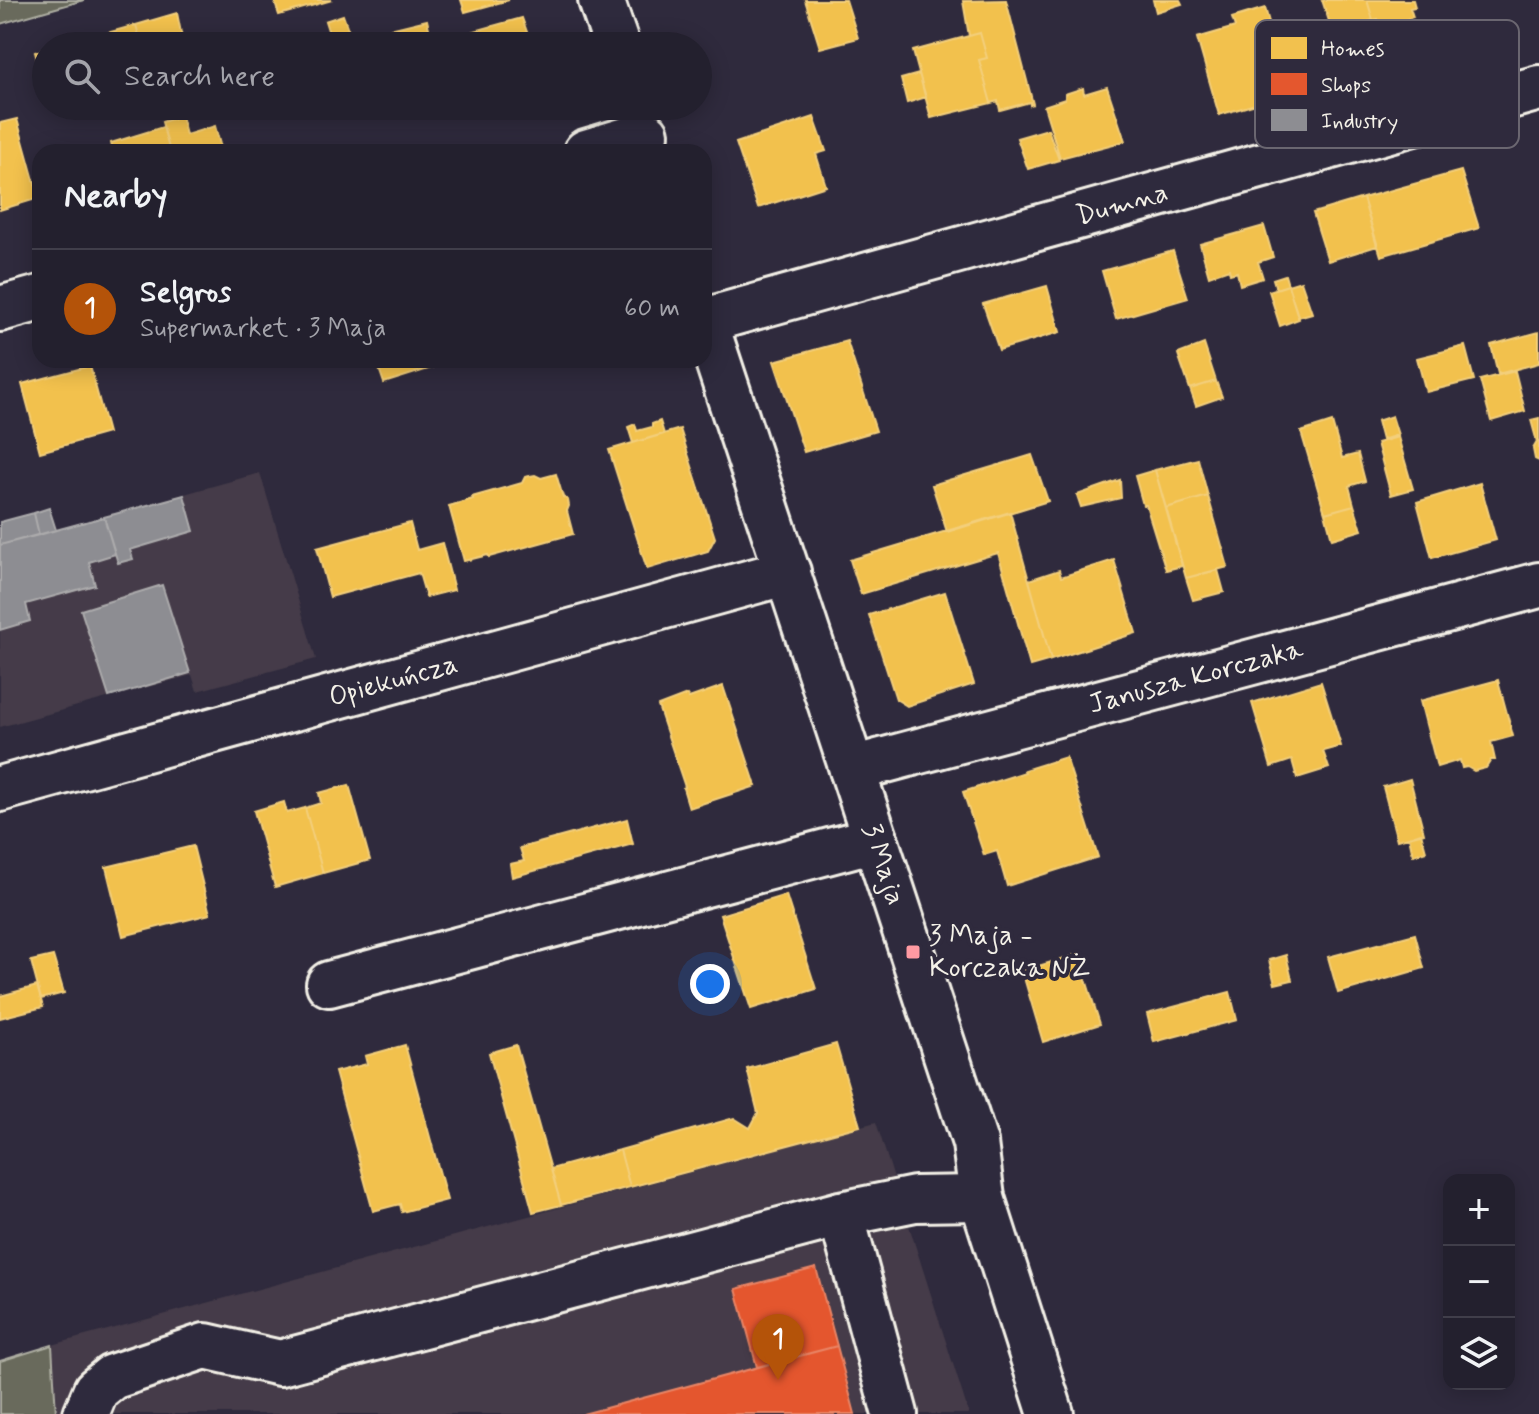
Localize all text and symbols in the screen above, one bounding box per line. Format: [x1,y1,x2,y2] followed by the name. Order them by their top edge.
[1255,20,1519,148] legend
[32,32,712,120] search box
[1321,36,1385,64] text: Homes
[60,54,104,98] icon: search
[124,57,275,96] text: Search here
[1321,72,1371,100] text: Shops
[1321,108,1398,136] text: Industry
[64,174,168,219] text: Nearby
[1072,174,1172,235] street label: Dumna
[140,273,231,312] text: Selgros
[84,292,96,326] text: 1
[624,292,680,326] text: 60 m
[140,312,386,346] text: Supermarket · 3 Maja
[1085,630,1307,723] street label: Janusza Korczaka
[325,645,462,716] street label: Opiekuńcza
[853,819,914,910] street label: 3 Maja
[929,918,1090,987] place label: 3 Maja - Korczaka NŻ
[904,943,922,961] marker: 3 Maja - Korczaka NŻ
[690,964,730,1004] your location
[1443,1174,1515,1390] map controls
[1443,1174,1515,1246] button: +
[1443,1246,1515,1318] button: −
[752,1314,804,1380] pin: 1
[1443,1318,1515,1390] button: layers

